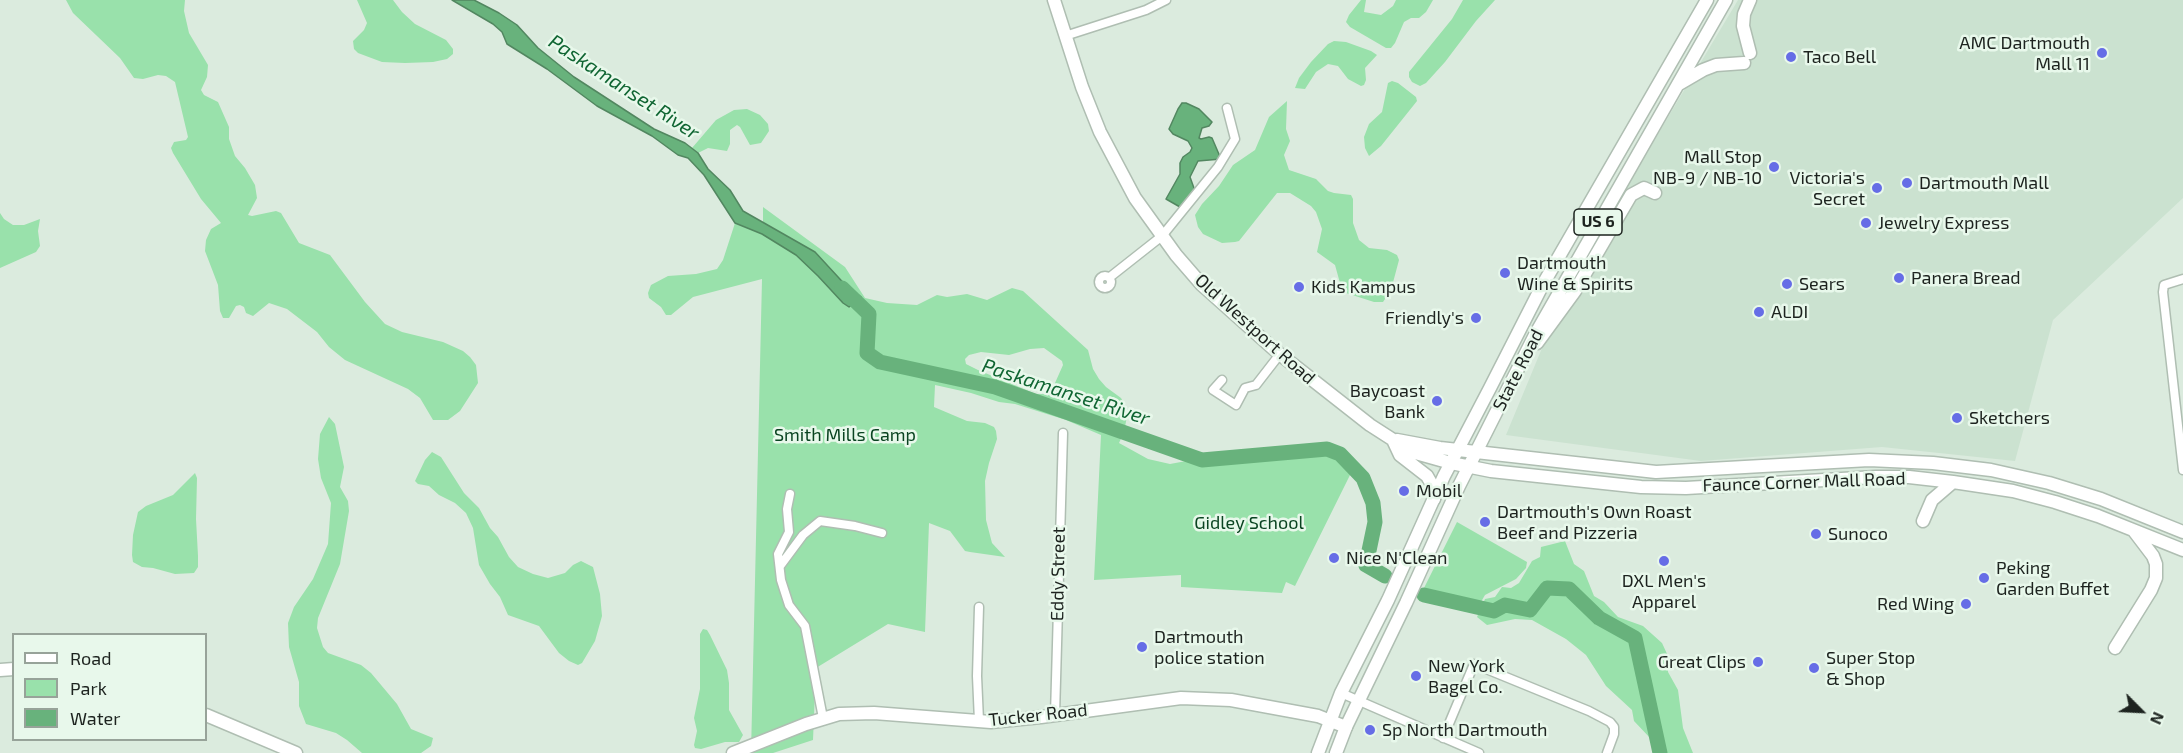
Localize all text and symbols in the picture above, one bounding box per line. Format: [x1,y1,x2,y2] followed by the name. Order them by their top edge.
[544,29,704,145] water label: Paskamanset River
[1959,32,2090,74] place label: AMC Dartmouth Mall 11
[1803,46,1876,68] place label: Taco Bell
[2095,46,2109,60] marker: AMC Dartmouth Mall 11
[1784,50,1798,64] marker: Taco Bell
[1653,146,1762,188] place label: Mall Stop NB-9 / NB-10
[1767,160,1781,174] marker: Mall Stop NB-9 / NB-10
[1789,167,1865,210] place label: Victoria's Secret
[1919,172,2049,194] place label: Dartmouth Mall
[1900,176,1914,190] marker: Dartmouth Mall
[1870,181,1884,195] marker: Victoria's Secret
[1574,209,1622,235] road number: US 6
[1878,212,2009,234] place label: Jewelry Express
[1859,216,1873,230] marker: Jewelry Express
[1517,252,1633,294] place label: Dartmouth Wine & Spirits
[1498,266,1512,280] marker: Dartmouth Wine & Spirits
[1911,267,2021,289] place label: Panera Bread
[1190,269,1320,389] street label: Old Westport Road
[1892,271,1906,285] marker: Panera Bread
[1799,273,1845,295] place label: Sears
[1311,276,1416,298] place label: Kids Kampus
[1780,277,1794,291] marker: Sears
[1292,280,1306,294] marker: Kids Kampus
[1771,301,1808,323] place label: ALDI
[1752,305,1766,319] marker: ALDI
[1385,307,1464,329] place label: Friendly's
[1469,311,1483,325] marker: Friendly's
[1488,326,1548,414] street label: State Road
[979,354,1153,430] water label: Paskamanset River
[1350,380,1425,422] place label: Baycoast Bank
[1430,394,1444,408] marker: Baycoast Bank
[1969,407,2050,429] place label: Sketchers
[1950,411,1964,425] marker: Sketchers
[774,424,916,446] park label: Smith Mills Camp
[1702,468,1906,496] street label: Faunce Corner Mall Road
[1416,480,1462,502] place label: Mobil
[1397,484,1411,498] marker: Mobil
[1497,501,1692,544] place label: Dartmouth's Own Roast Beef and Pizzeria
[1194,512,1304,534] park label: Gidley School
[1478,515,1492,529] marker: Dartmouth's Own Roast Beef and Pizzeria
[1828,523,1888,545] place label: Sunoco
[1046,527,1070,621] street label: Eddy Street
[1809,527,1823,541] marker: Sunoco
[1346,547,1448,569] place label: Nice N'Clean
[1327,551,1341,565] marker: Nice N'Clean
[1657,554,1671,568] marker: DXL Men's Apparel
[1996,557,2109,600] place label: Peking Garden Buffet
[1622,570,1706,612] place label: DXL Men's Apparel
[1977,571,1991,585] marker: Peking Garden Buffet
[1877,593,1954,615] place label: Red Wing
[1959,597,1973,611] marker: Red Wing
[1154,626,1265,668] place label: Dartmouth police station
[12,633,207,741] legend
[1135,640,1149,654] marker: Dartmouth police station
[70,647,111,669] text: Road
[1826,647,1915,690] place label: Super Stop & Shop
[1658,651,1746,673] place label: Great Clips
[1428,655,1505,698] place label: New York Bagel Co.
[1751,655,1765,669] marker: Great Clips
[1807,661,1821,675] marker: Super Stop & Shop
[1409,669,1423,683] marker: New York Bagel Co.
[70,677,107,699] text: Park
[2111,681,2171,741] north arrow
[988,699,1088,731] street label: Tucker Road
[70,707,120,729] text: Water
[2147,709,2169,728] text: N
[1382,719,1547,741] place label: Sp North Dartmouth
[1363,723,1377,737] marker: Sp North Dartmouth

